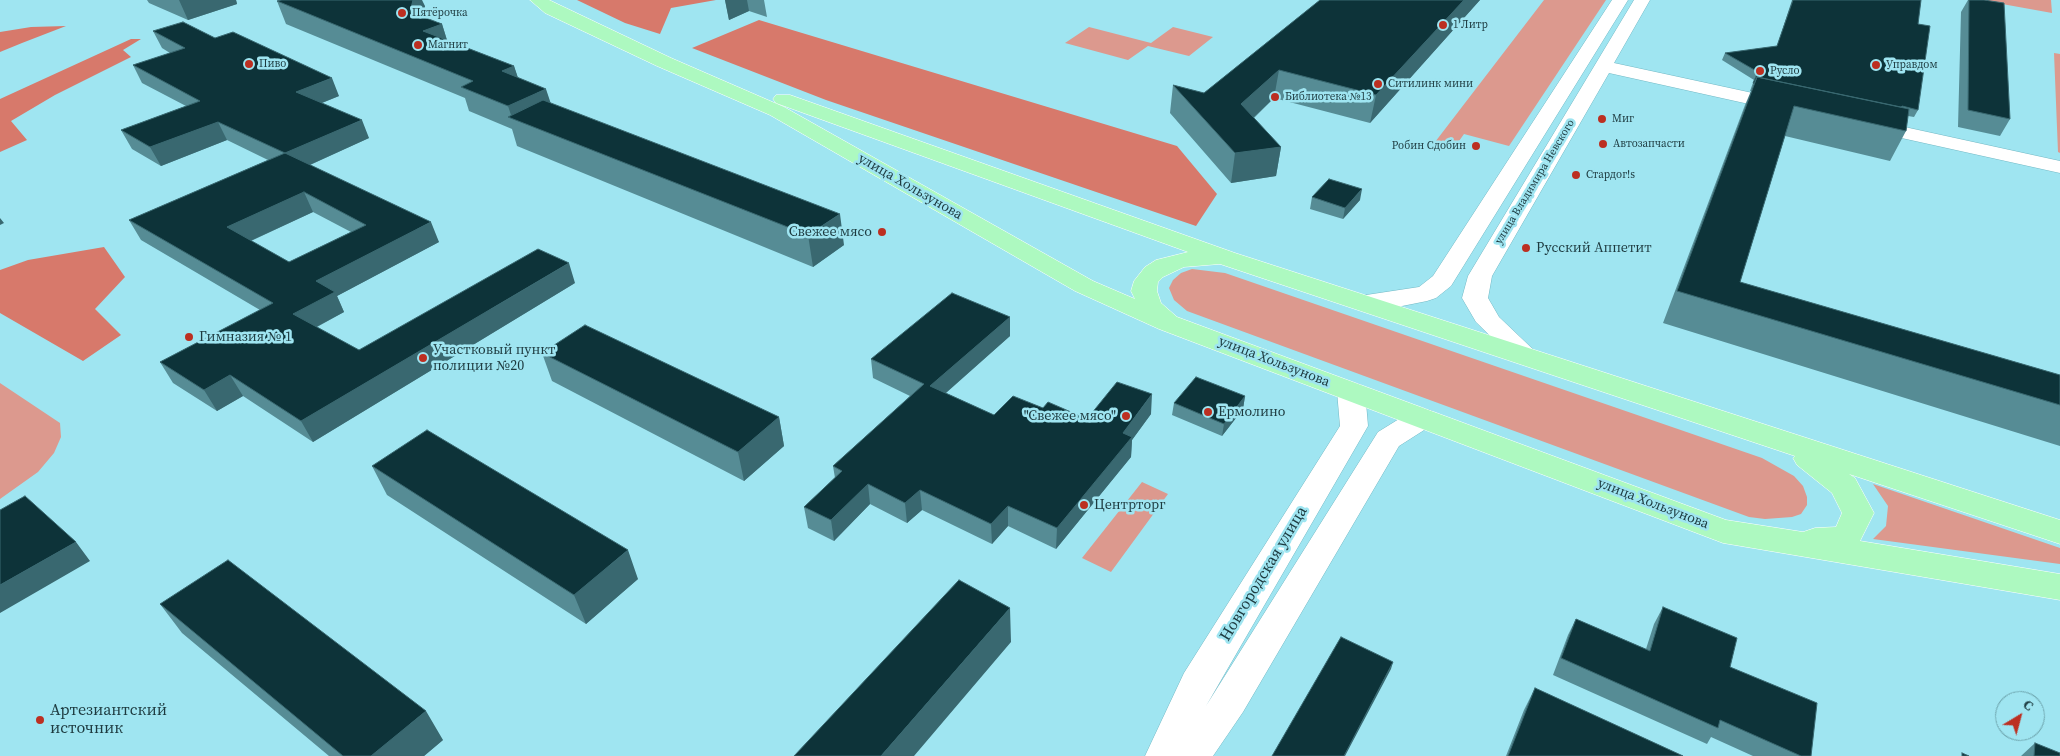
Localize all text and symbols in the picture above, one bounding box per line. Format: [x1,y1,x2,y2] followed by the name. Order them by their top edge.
[412,6,468,20] place label: Пятёрочка
[396,7,408,19] marker: Пятёрочка
[1453,18,1488,32] place label: 1 Литр
[1437,19,1449,31] marker: 1 Литр
[428,38,468,52] place label: Магнит
[412,39,424,51] marker: Магнит
[259,57,286,71] place label: Пиво
[243,58,255,70] marker: Пиво
[1886,58,1938,72] place label: Управдом
[1870,59,1882,71] marker: Управдом
[1770,64,1800,78] place label: Русло
[1754,65,1766,77] marker: Русло
[1388,77,1473,91] place label: Ситилинк мини
[1372,78,1384,90] marker: Ситилинк мини
[1285,90,1372,104] place label: Библиотека №13
[1269,91,1281,103] marker: Библиотека №13
[1612,112,1634,126] place label: Миг
[1596,113,1608,125] marker: Миг
[1492,117,1578,247] street label: улица Владимира Невского
[1613,137,1685,151] place label: Автозапчасти
[1597,138,1609,150] marker: Автозапчасти
[1392,139,1466,153] place label: Робин Сдобин
[1470,140,1482,152] marker: Робин Сдобин
[855,150,965,224] street label: улица Хользунова
[1586,168,1635,182] place label: Стардог!s
[1570,169,1582,181] marker: Стардог!s
[789,224,872,240] place label: Свежее мясо
[876,226,888,238] marker: Свежее мясо
[1536,240,1652,256] place label: Русский Аппетит
[1520,242,1532,254] marker: Русский Аппетит
[199,329,292,345] place label: Гимназия № 1
[183,331,195,343] marker: Гимназия № 1
[1216,333,1332,391] street label: улица Хользунова
[433,342,555,374] place label: Участковый пункт полиции №20
[417,352,429,364] marker: Участковый пункт полиции №20
[1218,404,1285,420] place label: Ермолино
[1202,406,1214,418] marker: Ермолино
[1024,408,1116,424] place label: "Свежее мясо"
[1120,410,1132,422] marker: "Свежее мясо"
[1595,475,1711,533] street label: улица Хользунова
[1094,497,1165,513] place label: Центрторг
[1078,499,1090,511] marker: Центрторг
[1216,503,1312,645] street label: Новгородская улица
[1995,691,2045,741] north arrow
[2019,694,2038,715] text: С
[50,701,167,739] place label: Артезиантский источник
[34,714,46,726] marker: Артезиантский источник

